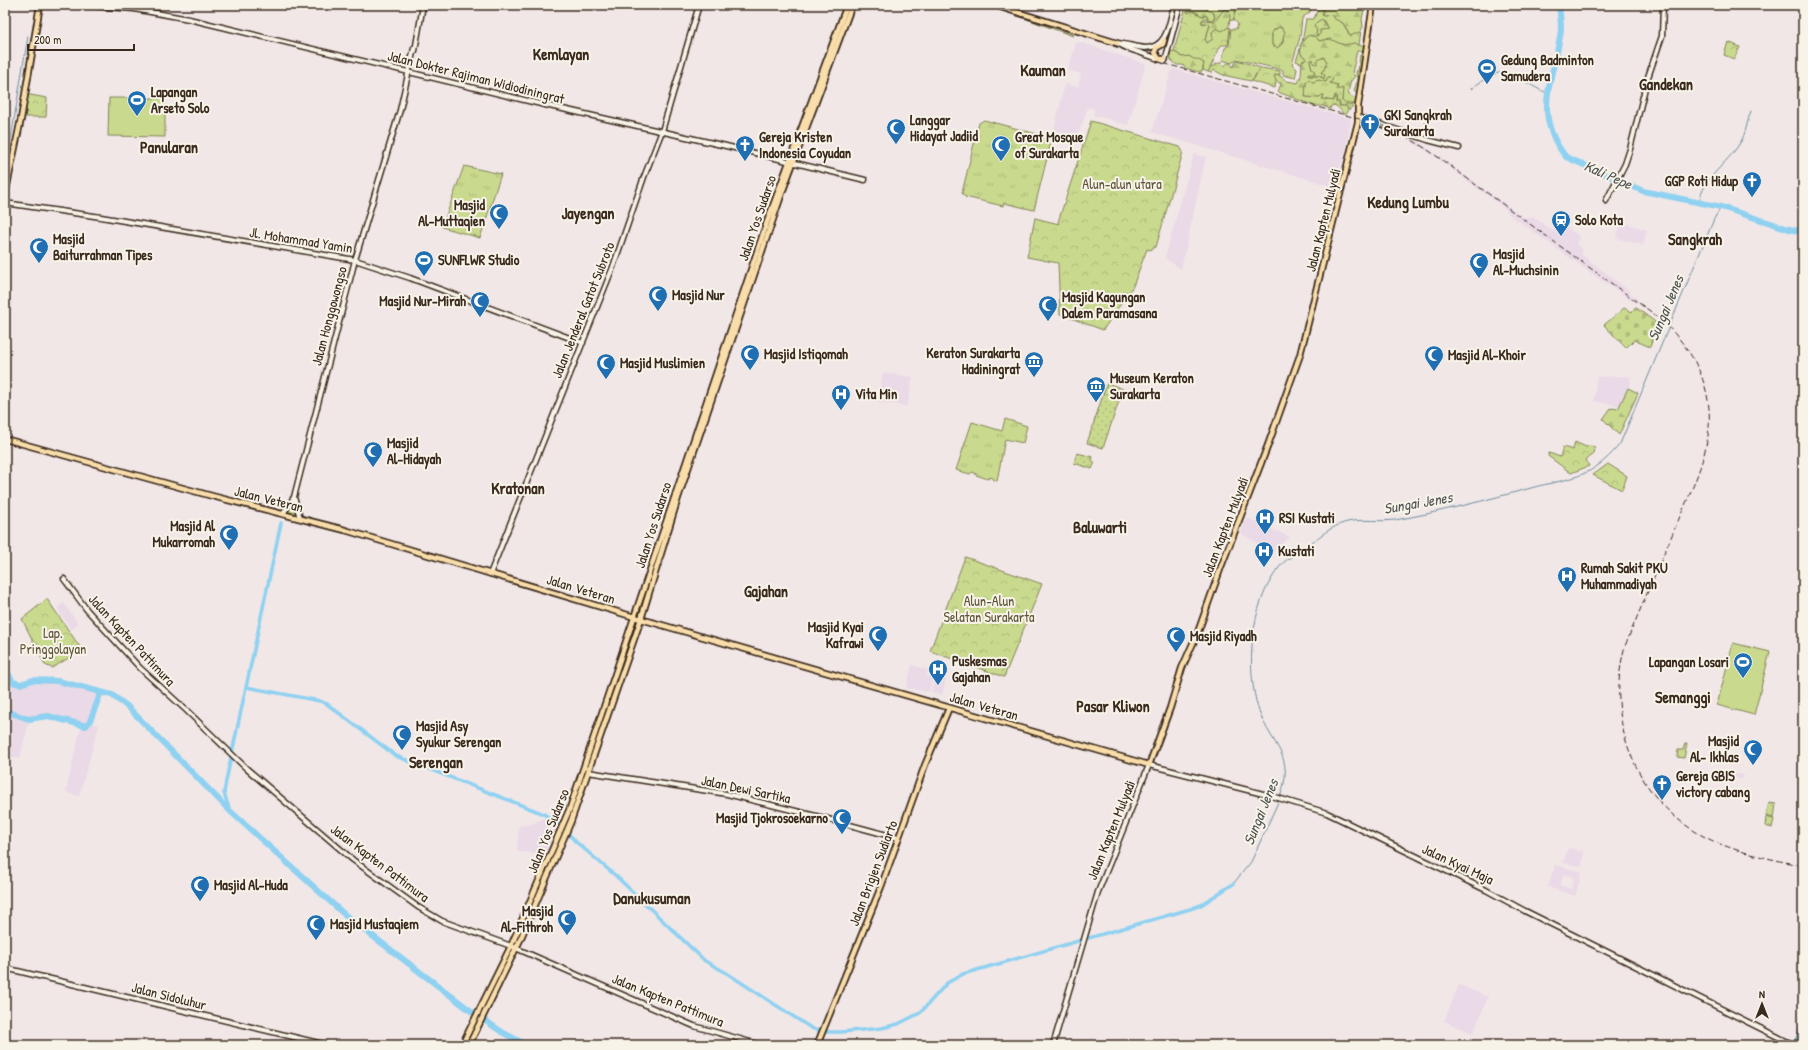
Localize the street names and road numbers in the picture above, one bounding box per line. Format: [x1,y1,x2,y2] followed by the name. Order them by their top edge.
[385,45,567,109] street label: Jalan Dokter Rajiman Widiodiningrat
[1300,166,1346,274] street label: Jalan Kapten Mulyadi
[733,172,780,263] street label: Jalan Yos Sudarso
[248,222,354,257] street label: Jl. Mohammad Yamin
[547,239,619,381] street label: Jalan Jenderal Gatot Subroto
[306,264,352,368] street label: Jalan Honggowongso
[1197,474,1253,580] street label: Jalan Kapten Mulyadi
[630,479,675,570] street label: Jalan Yos Sudarso
[233,481,306,516] street label: Jalan Veteran
[545,569,618,608] street label: Jalan Veteran
[84,590,180,691] street label: Jalan Kapten Pattimura
[948,687,1021,724] street label: Jalan Veteran
[700,770,793,807] street label: Jalan Dewi Sartika
[1082,777,1140,883] street label: Jalan Kapten Mulyadi
[522,786,573,876] street label: Jalan Yos Sudarso
[844,817,902,929] street label: Jalan Brigjen Sudiarto
[326,819,434,907] street label: Jalan Kapten Pattimura
[1419,839,1498,890] street label: Jalan Kyai Maja
[609,968,727,1032] street label: Jalan Kapten Pattimura
[130,977,209,1014] street label: Jalan Sidoluhur

